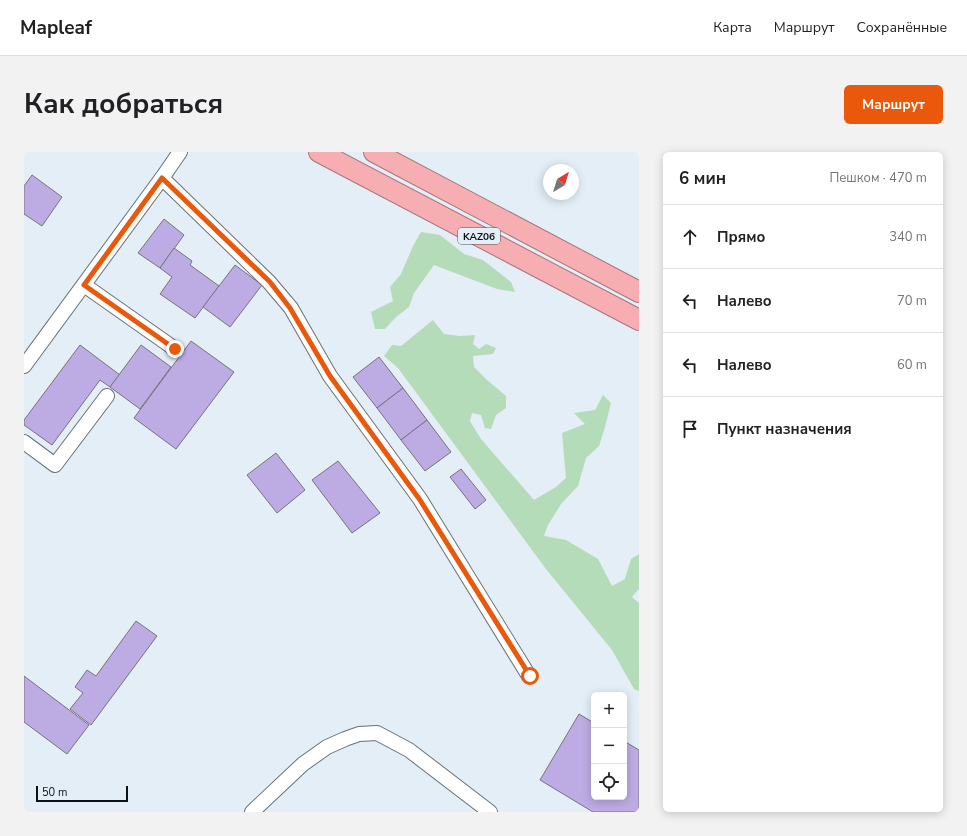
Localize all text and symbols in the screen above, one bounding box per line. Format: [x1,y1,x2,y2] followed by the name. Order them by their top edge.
[20,15,92,41] text: Mapleaf
[713,18,752,37] text: Карта
[774,18,835,37] text: Маршрут
[857,18,947,37] text: Сохранённые
[24,85,223,123] text: Как добраться
[844,85,943,124] button: Маршрут
[543,164,579,200] north arrow
[679,167,726,190] text: 6 мин
[829,169,927,187] text: Пешком · 470 m
[679,226,701,248] icon: ahead
[717,227,765,247] text: Прямо
[458,228,500,244] road number: KАZ06
[889,228,927,246] text: 340 m
[679,290,701,312] icon: left
[717,291,772,311] text: Налево
[897,292,927,310] text: 70 m
[166,340,184,358] route end
[679,354,701,376] icon: left
[717,355,772,375] text: Налево
[897,356,927,374] text: 60 m
[679,418,701,440] icon: arrive
[717,419,852,439] text: Пункт назначения
[521,667,539,685] route start
[591,692,627,800] map controls
[591,692,627,728] button: +
[591,728,627,764] button: −
[591,764,627,800] button: locate
[36,784,128,803] scale bar
[42,785,67,800] text: 50 m

